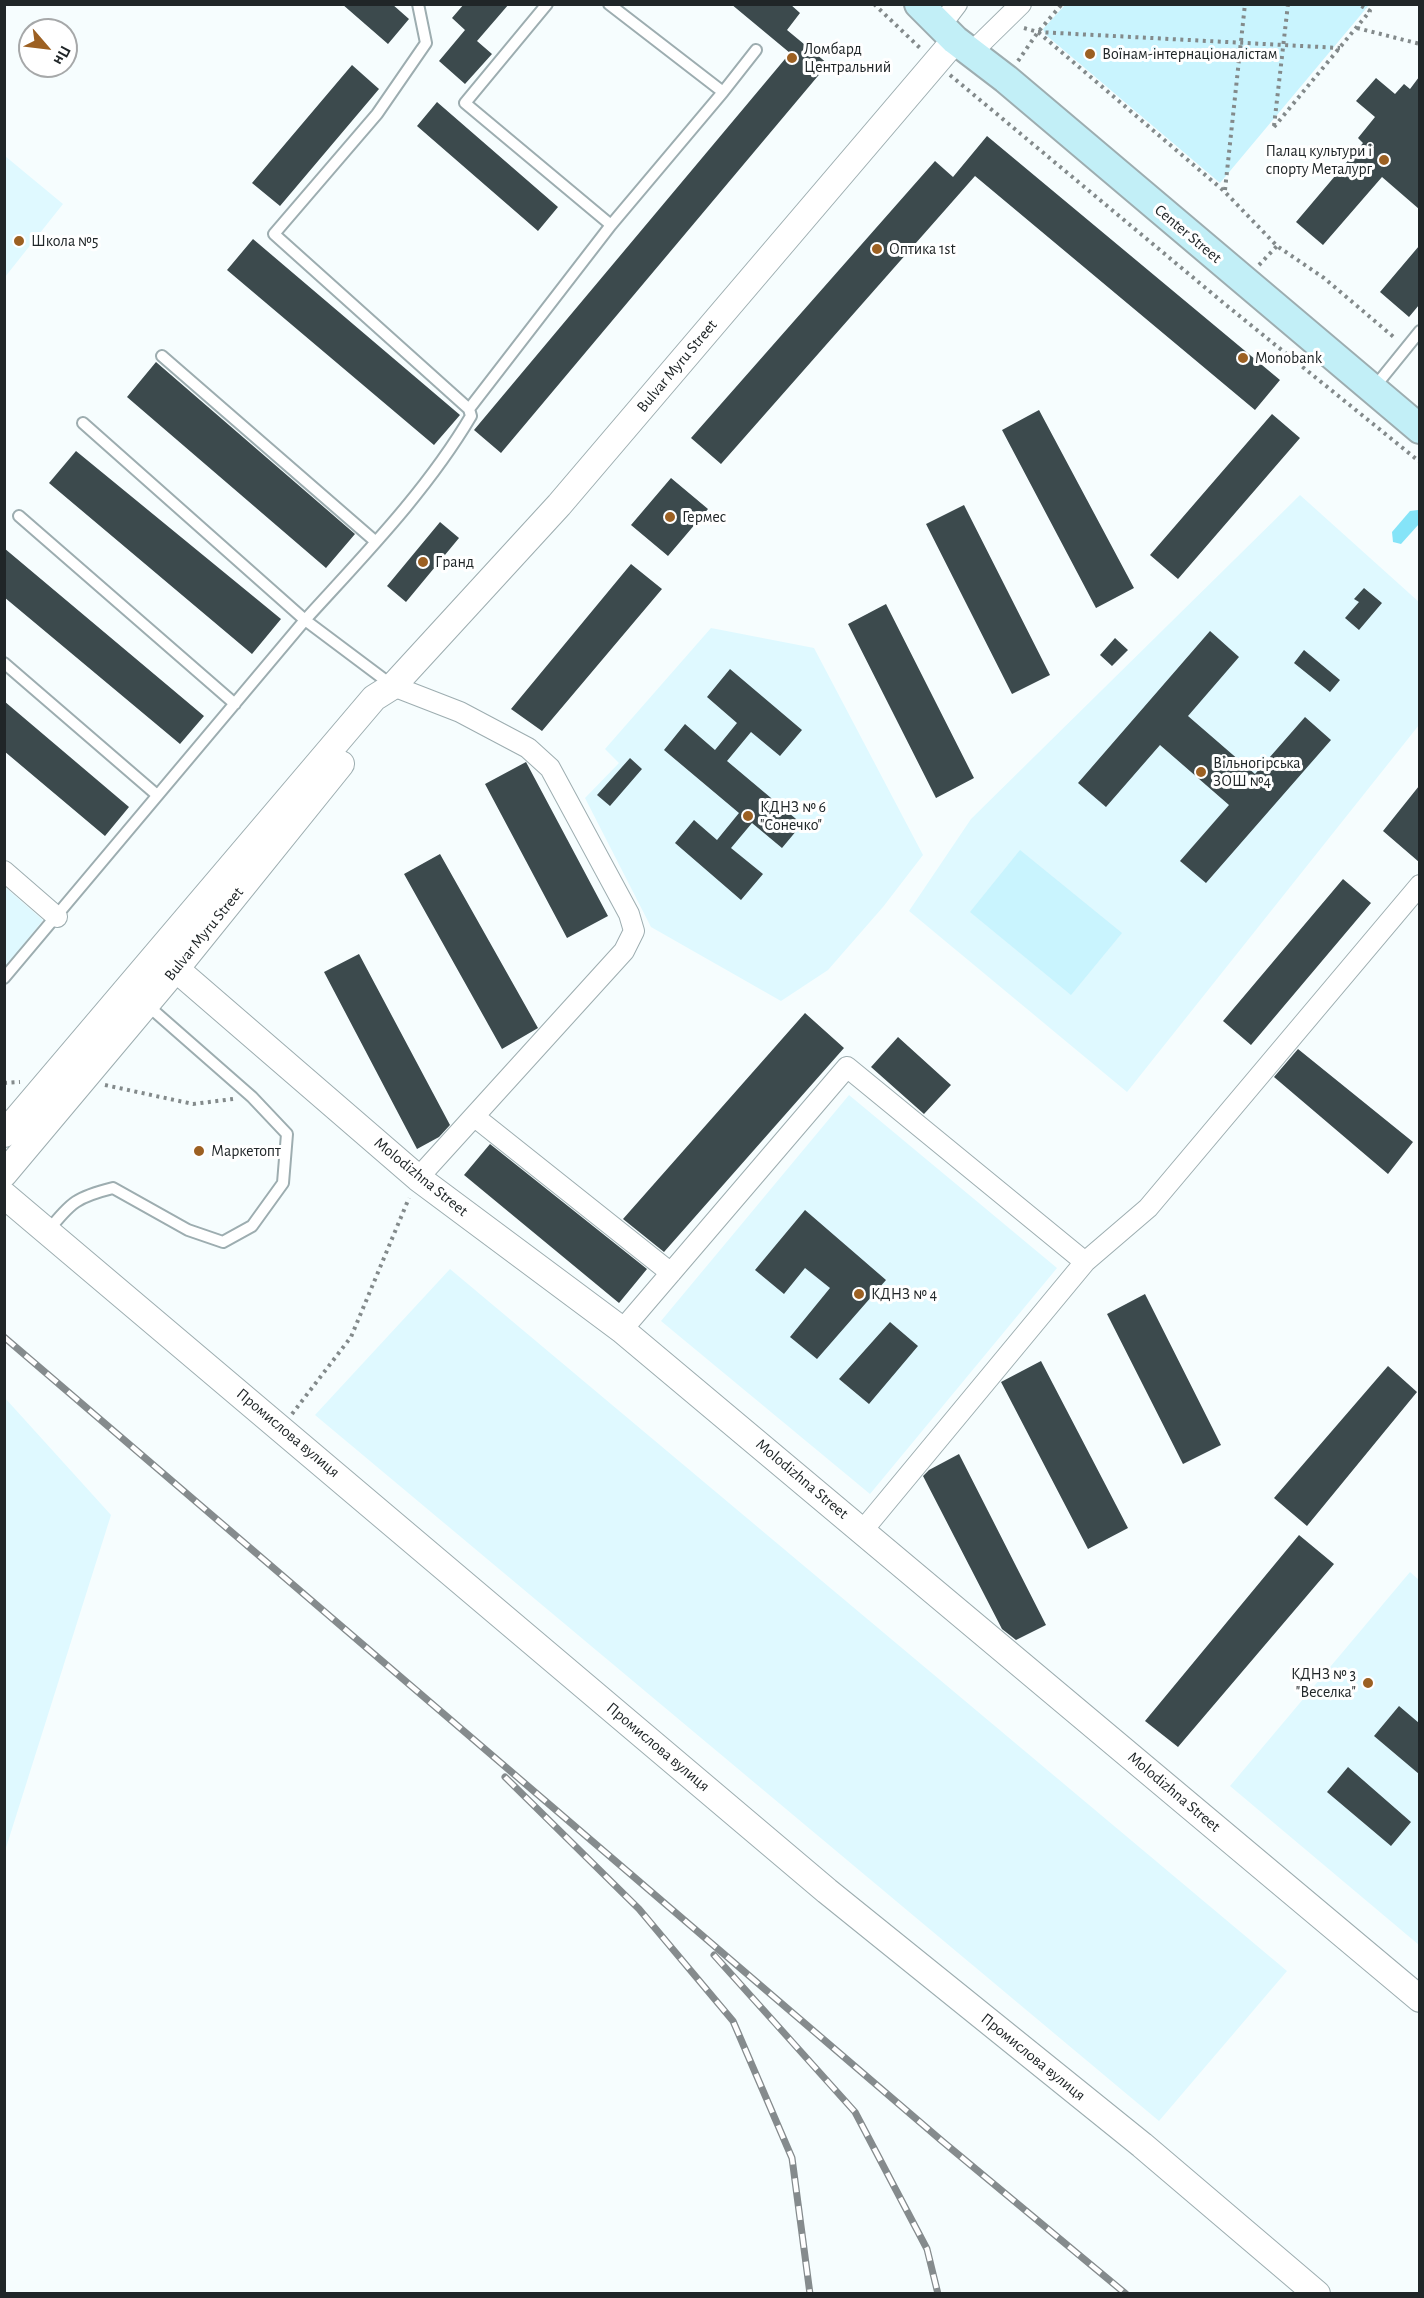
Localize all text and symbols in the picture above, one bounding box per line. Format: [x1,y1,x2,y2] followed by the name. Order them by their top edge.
[18,18,78,78] north arrow
[804,39,891,77] place label: Ломбард Центральний
[50,43,74,68] text: Пн
[1102,44,1278,64] place label: Воїнам-інтернаціоналістам
[1083,47,1097,61] marker: Воїнам-інтернаціоналістам
[785,51,799,65] marker: Ломбард Центральний
[1266,141,1372,179] place label: Палац культури і спорту Металург
[1377,153,1391,167] marker: Палац культури і спорту Металург
[1151,200,1225,268] street label: Center Street
[31,231,99,251] place label: Школа №5
[12,234,26,248] marker: Школа №5
[889,239,956,259] place label: Оптика 1st
[870,242,884,256] marker: Оптика 1st
[633,316,721,416] street label: Bulvar Myru Street
[1255,348,1322,368] place label: Monobank
[1236,351,1250,365] marker: Monobank
[682,507,726,527] place label: Гермес
[663,510,677,524] marker: Гермес
[435,552,474,572] place label: Гранд
[416,555,430,569] marker: Гранд
[1213,753,1301,791] place label: Вільногірська ЗОШ №4
[1194,765,1208,779] marker: Вільногірська ЗОШ №4
[760,797,826,835] place label: КДНЗ № 6 "Сонечко"
[741,809,755,823] marker: КДНЗ № 6 "Сонечко"
[160,883,248,985] street label: Bulvar Myru Street
[370,1133,472,1221] street label: Molodizhna Street
[211,1141,281,1161] place label: Маркетопт
[192,1144,206,1158] marker: Маркетопт
[871,1284,937,1304] place label: КДНЗ № 4
[852,1287,866,1301] marker: КДНЗ № 4
[232,1384,344,1482] street label: Промислова вулиця
[752,1435,852,1523] street label: Molodizhna Street
[1291,1664,1356,1702] place label: КДНЗ № 3 "Веселка"
[1361,1676,1375,1690] marker: КДНЗ № 3 "Веселка"
[602,1698,714,1796] street label: Промислова вулиця
[1124,1748,1224,1836] street label: Molodizhna Street
[977,2009,1089,2105] street label: Промислова вулиця

